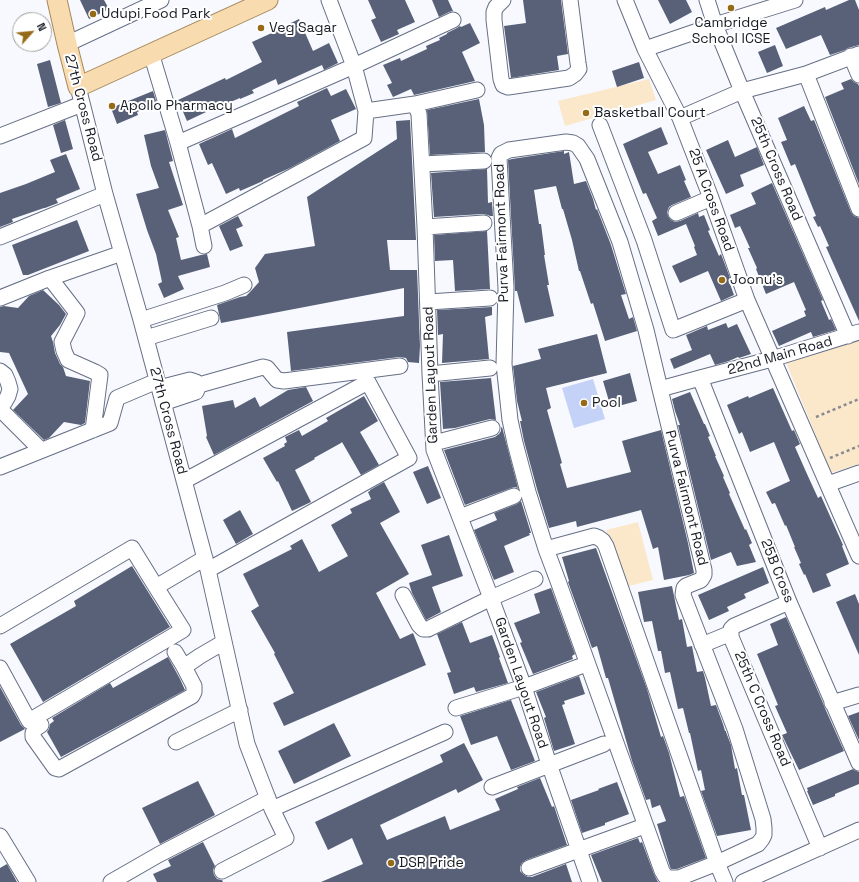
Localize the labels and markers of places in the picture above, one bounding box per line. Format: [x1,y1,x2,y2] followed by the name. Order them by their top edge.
[726,3,736,13] marker: Cambridge School ICSE
[101,6,210,22] place label: Udupi Food Park
[88,9,98,19] marker: Udupi Food Park
[692,15,770,48] place label: Cambridge School ICSE
[269,20,337,36] place label: Veg Sagar
[256,23,266,33] marker: Veg Sagar
[120,98,233,114] place label: Apollo Pharmacy
[107,101,117,111] marker: Apollo Pharmacy
[594,105,706,121] place label: Basketball Court
[581,108,591,118] marker: Basketball Court
[730,272,783,288] place label: Joonu's
[717,275,727,285] marker: Joonu's
[592,395,621,411] place label: Pool
[579,398,589,408] marker: Pool
[399,855,464,871] place label: DSR Pride
[386,858,396,868] marker: DSR Pride

